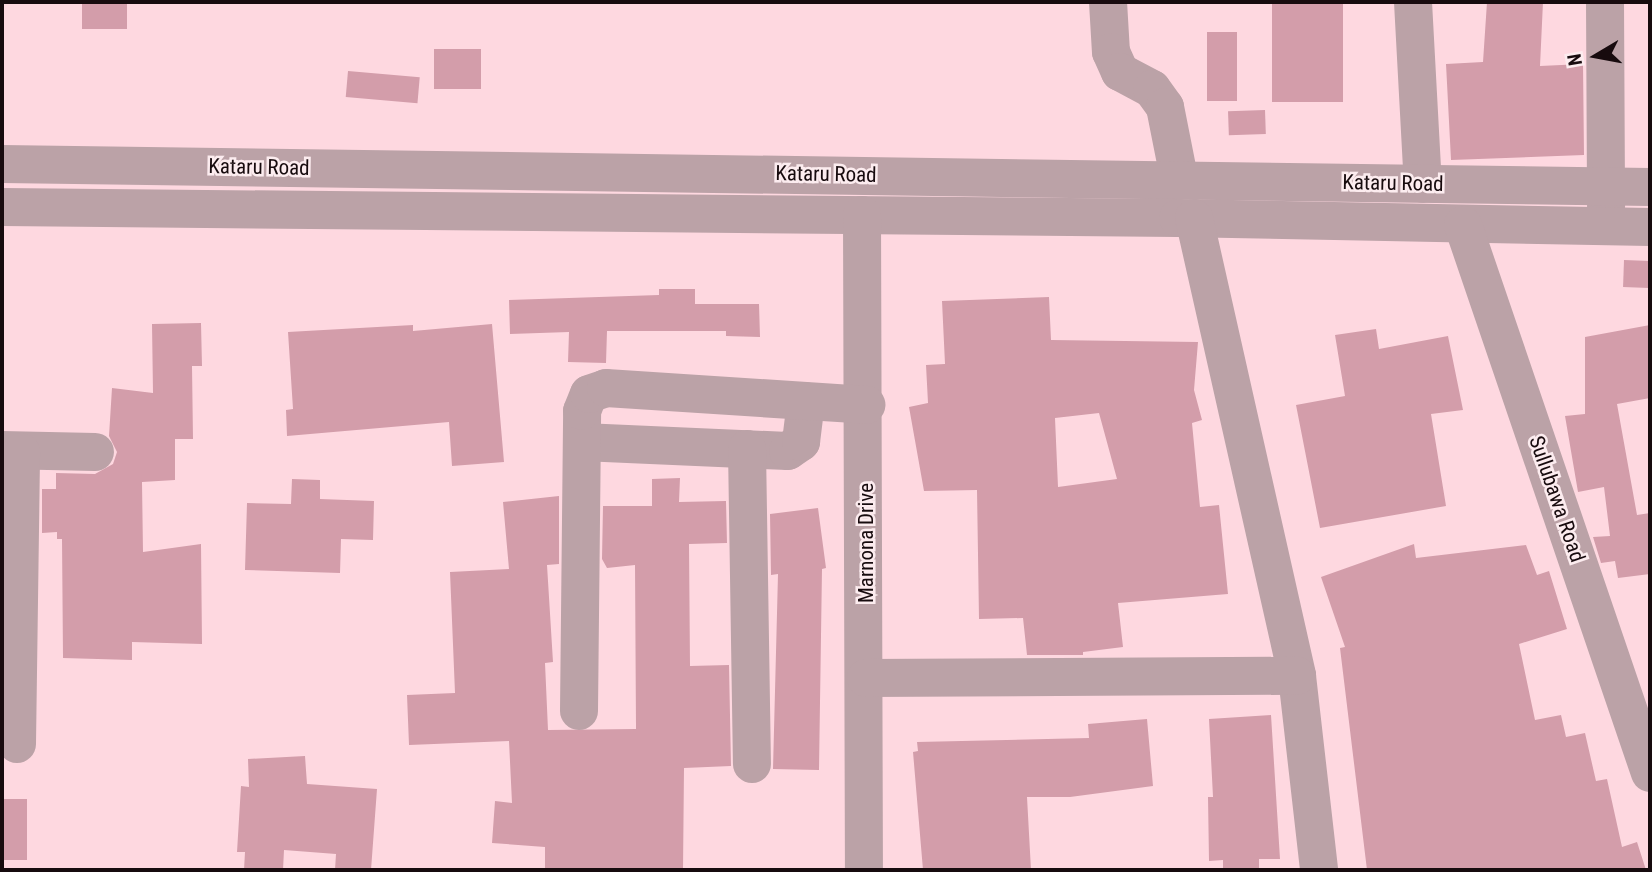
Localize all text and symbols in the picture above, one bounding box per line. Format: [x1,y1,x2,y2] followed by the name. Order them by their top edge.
[1561,21,1631,91] north arrow
[1562,52,1587,67] text: N
[208,154,310,180] street label: Kataru Road
[775,161,877,187] street label: Kataru Road
[1342,170,1444,196] street label: Kataru Road
[1524,433,1590,565] street label: Sullubawa Road
[853,483,879,603] street label: Marnona Drive

